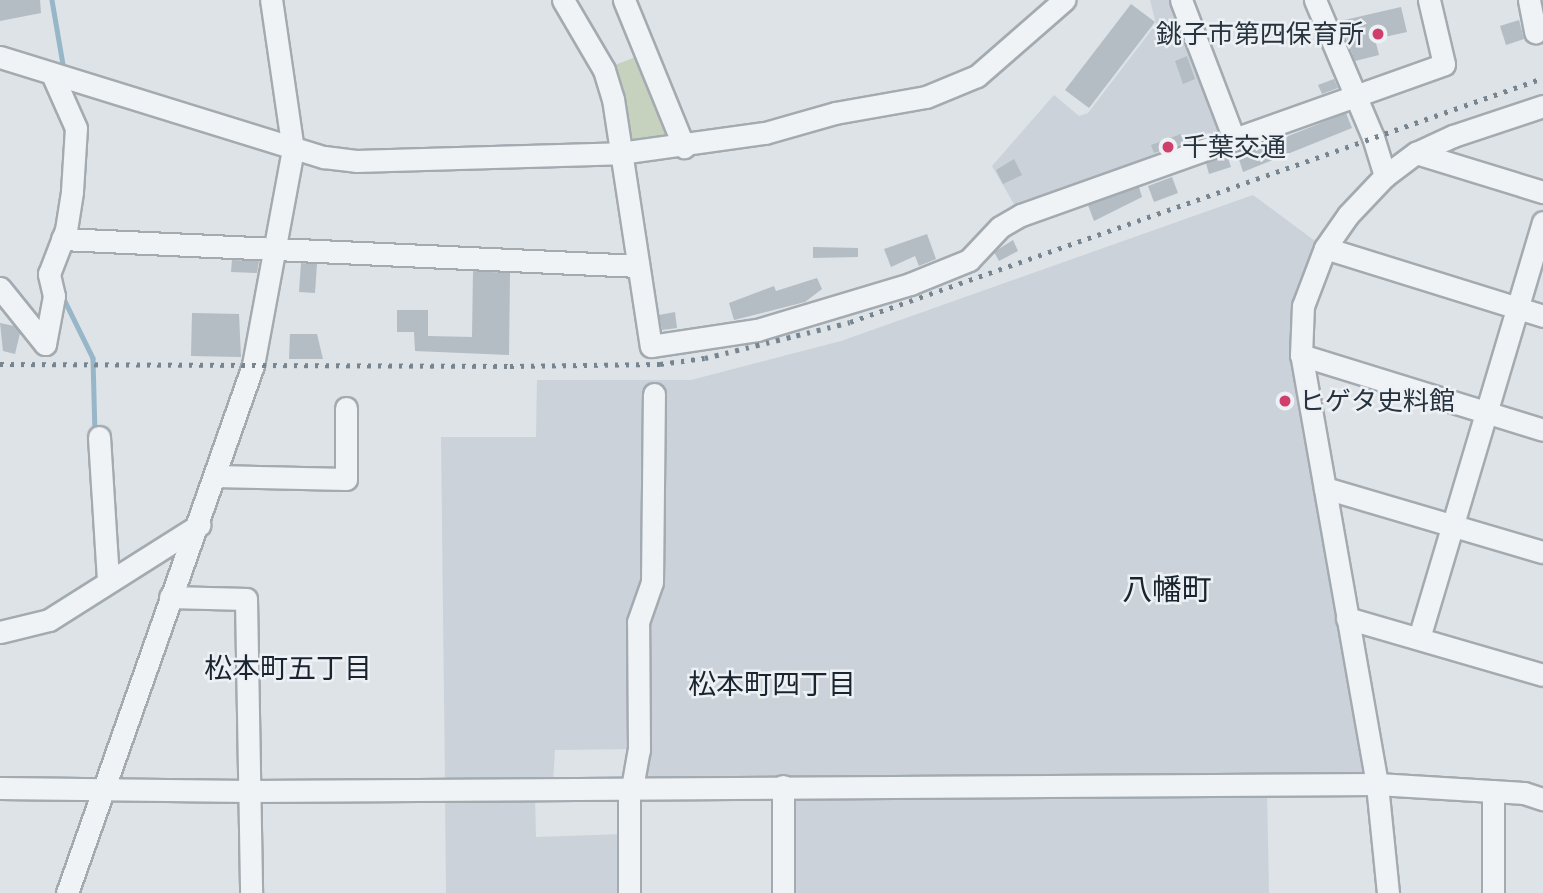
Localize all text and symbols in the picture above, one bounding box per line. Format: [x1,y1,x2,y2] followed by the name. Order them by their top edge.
[1156,18,1364,50] place label: 銚子市第四保育所
[1370,26,1386,42] marker: 銚子市第四保育所
[1182,131,1286,163] place label: 千葉交通
[1160,139,1176,155] marker: 千葉交通
[1299,385,1455,417] place label: ヒゲタ史料館
[1277,393,1293,409] marker: ヒゲタ史料館
[1122,571,1212,607] district label: 八幡町
[204,651,372,685] district label: 松本町五丁目
[688,667,856,701] district label: 松本町四丁目

